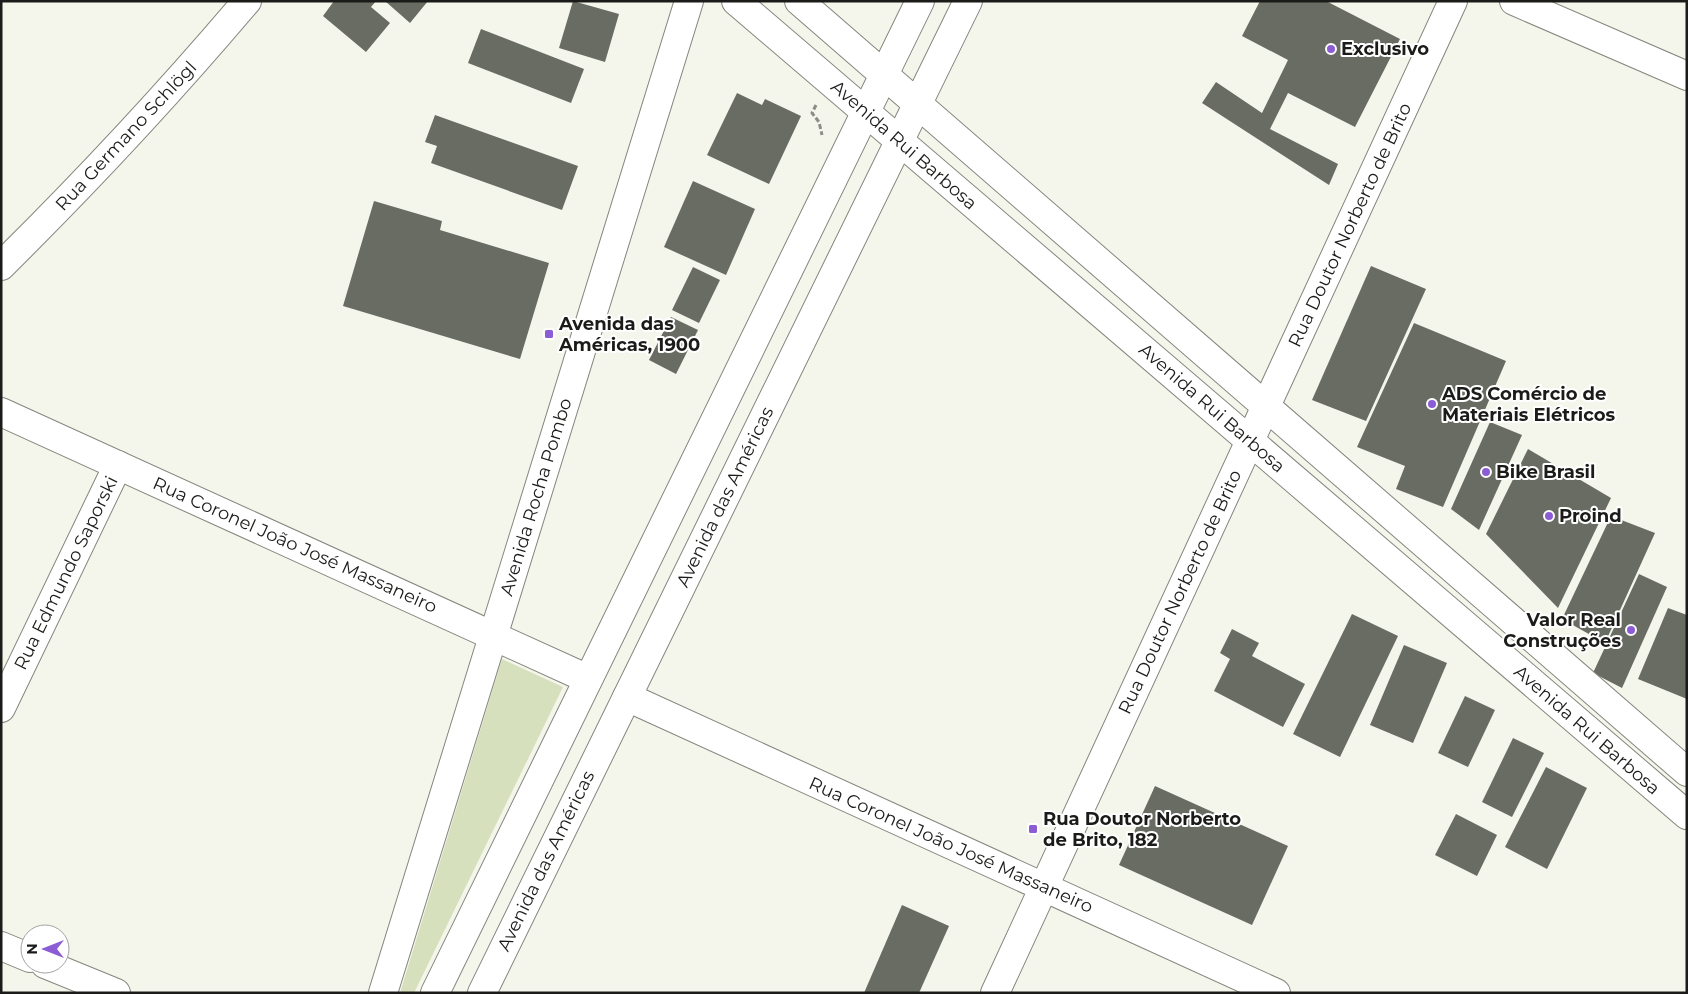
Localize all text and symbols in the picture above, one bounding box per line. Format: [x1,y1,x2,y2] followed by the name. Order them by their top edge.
[1341,38,1429,60] place label: Exclusivo
[1325,43,1337,55] marker: Exclusivo
[51,57,201,215] street label: Rua Germano Schlögl
[827,76,981,214] street label: Avenida Rui Barbosa
[1284,99,1416,351] street label: Rua Doutor Norberto de Brito
[558,313,700,356] place label: Avenida das Américas, 1900
[543,328,555,340] marker: Avenida das Américas, 1900
[1135,339,1289,477] street label: Avenida Rui Barbosa
[1441,383,1616,426] place label: ADS Comércio de Materiais Elétricos
[495,395,577,599] street label: Avenida Rocha Pombo
[1426,398,1438,410] marker: ADS Comércio de Materiais Elétricos
[672,403,778,591] street label: Avenida das Américas
[1496,461,1595,483] place label: Bike Brasil
[1114,466,1246,718] street label: Rua Doutor Norberto de Brito
[1480,466,1492,478] marker: Bike Brasil
[150,472,440,618] street label: Rua Coronel João José Massaneiro
[9,473,123,673] street label: Rua Edmundo Saporski
[1559,505,1622,527] place label: Proind
[1543,510,1555,522] marker: Proind
[1503,609,1621,652] place label: Valor Real Construções
[1625,624,1637,636] marker: Valor Real Construções
[1510,661,1664,799] street label: Avenida Rui Barbosa
[493,767,599,955] street label: Avenida das Américas
[806,772,1096,918] street label: Rua Coronel João José Massaneiro
[1043,808,1241,851] place label: Rua Doutor Norberto de Brito, 182
[1027,823,1039,835] marker: Rua Doutor Norberto de Brito, 182
[20,924,70,974] north arrow
[23,943,41,955] text: N

